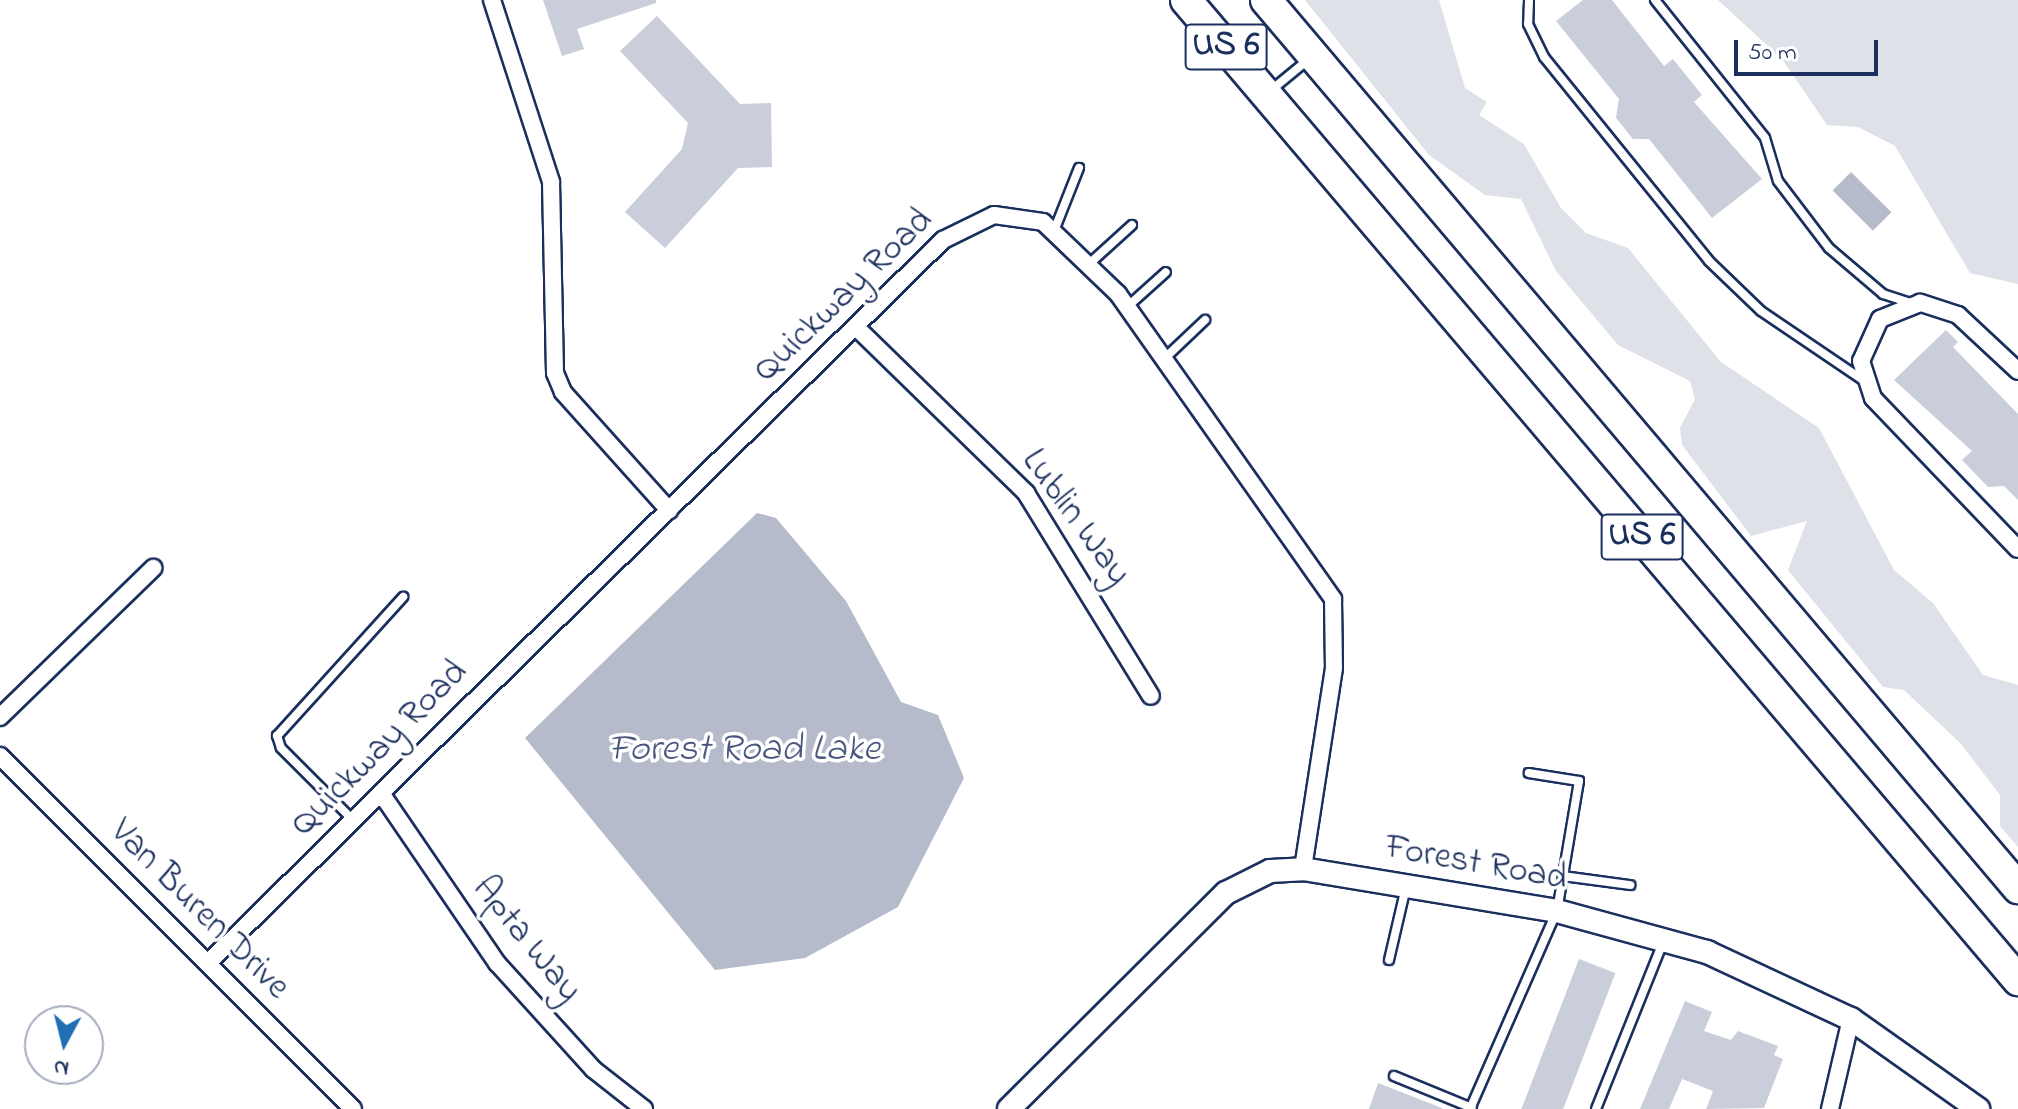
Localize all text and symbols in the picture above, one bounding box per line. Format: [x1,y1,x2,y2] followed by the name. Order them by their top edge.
[1184,17,1268,77] road number: US 6
[1738,24,1882,74] scale bar
[1748,36,1797,71] text: 50 m
[745,200,943,392] street label: Quickway Road
[1011,441,1139,595] street label: Lublin Way
[1600,507,1684,567] road number: US 6
[283,652,477,846] street label: Quickway Road
[608,728,880,774] water label: Forest Road Lake
[100,811,298,1009] street label: Van Buren Drive
[1382,827,1570,901] street label: Forest Road
[462,868,590,1012] street label: Apta Way
[24,1005,104,1085] north arrow
[52,1050,71,1084] text: N

